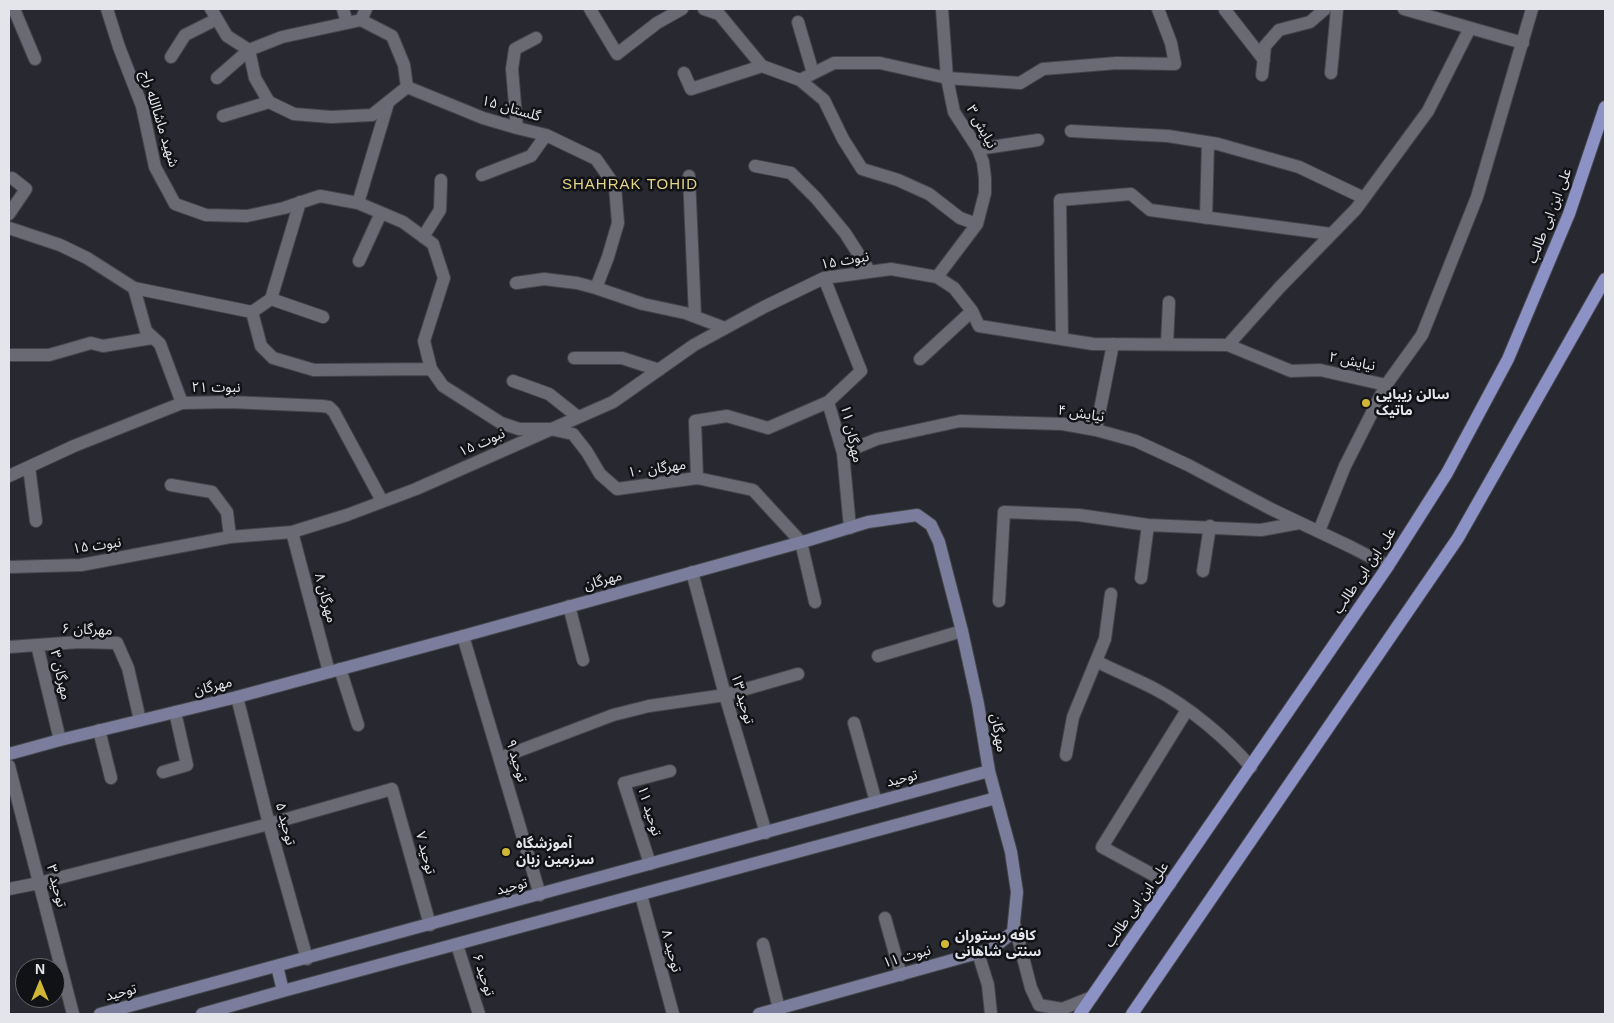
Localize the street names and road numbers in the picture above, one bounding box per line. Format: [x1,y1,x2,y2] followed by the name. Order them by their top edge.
[136,69,182,169] street label: شهید ماشاالله راج
[480,93,542,125] street label: گلستان ۱۵
[962,102,1000,152] street label: نیایش ۳
[1524,166,1576,266] street label: علی ابن ابی طالب
[819,248,871,274] street label: نبوت ۱۵
[1327,349,1377,375] street label: نیایش ۲
[192,380,240,396] street label: نبوت ۲۱
[1057,402,1105,426] street label: نیایش ۴
[836,403,866,465] street label: مهرگان ۱۱
[456,425,508,461] street label: نبوت ۱۵
[627,457,687,481] street label: مهرگان ۱۰
[1330,525,1400,617] street label: علی ابن ابی طالب
[72,534,122,558] street label: نبوت ۱۵
[582,568,624,594] street label: مهرگان
[310,571,340,625] street label: مهرگان ۸
[61,621,113,639] street label: مهرگان ۶
[46,648,74,702] street label: مهرگان ۳
[727,672,757,726] street label: توحید ۱۳
[192,674,234,700] street label: مهرگان
[986,712,1010,754] street label: مهرگان
[502,738,530,784] street label: توحید ۹
[885,767,919,791] street label: توحید
[633,784,665,838] street label: توحید ۱۱
[271,801,299,847] street label: توحید ۵
[411,830,439,876] street label: توحید ۷
[1101,859,1173,951] street label: علی ابن ابی طالب
[42,863,70,909] street label: توحید ۳
[495,875,529,899] street label: توحید
[657,928,685,974] street label: توحید ۸
[881,942,933,972] street label: نبوت ۱۱
[468,952,498,998] street label: توحید ۶
[104,981,138,1005] street label: توحید

